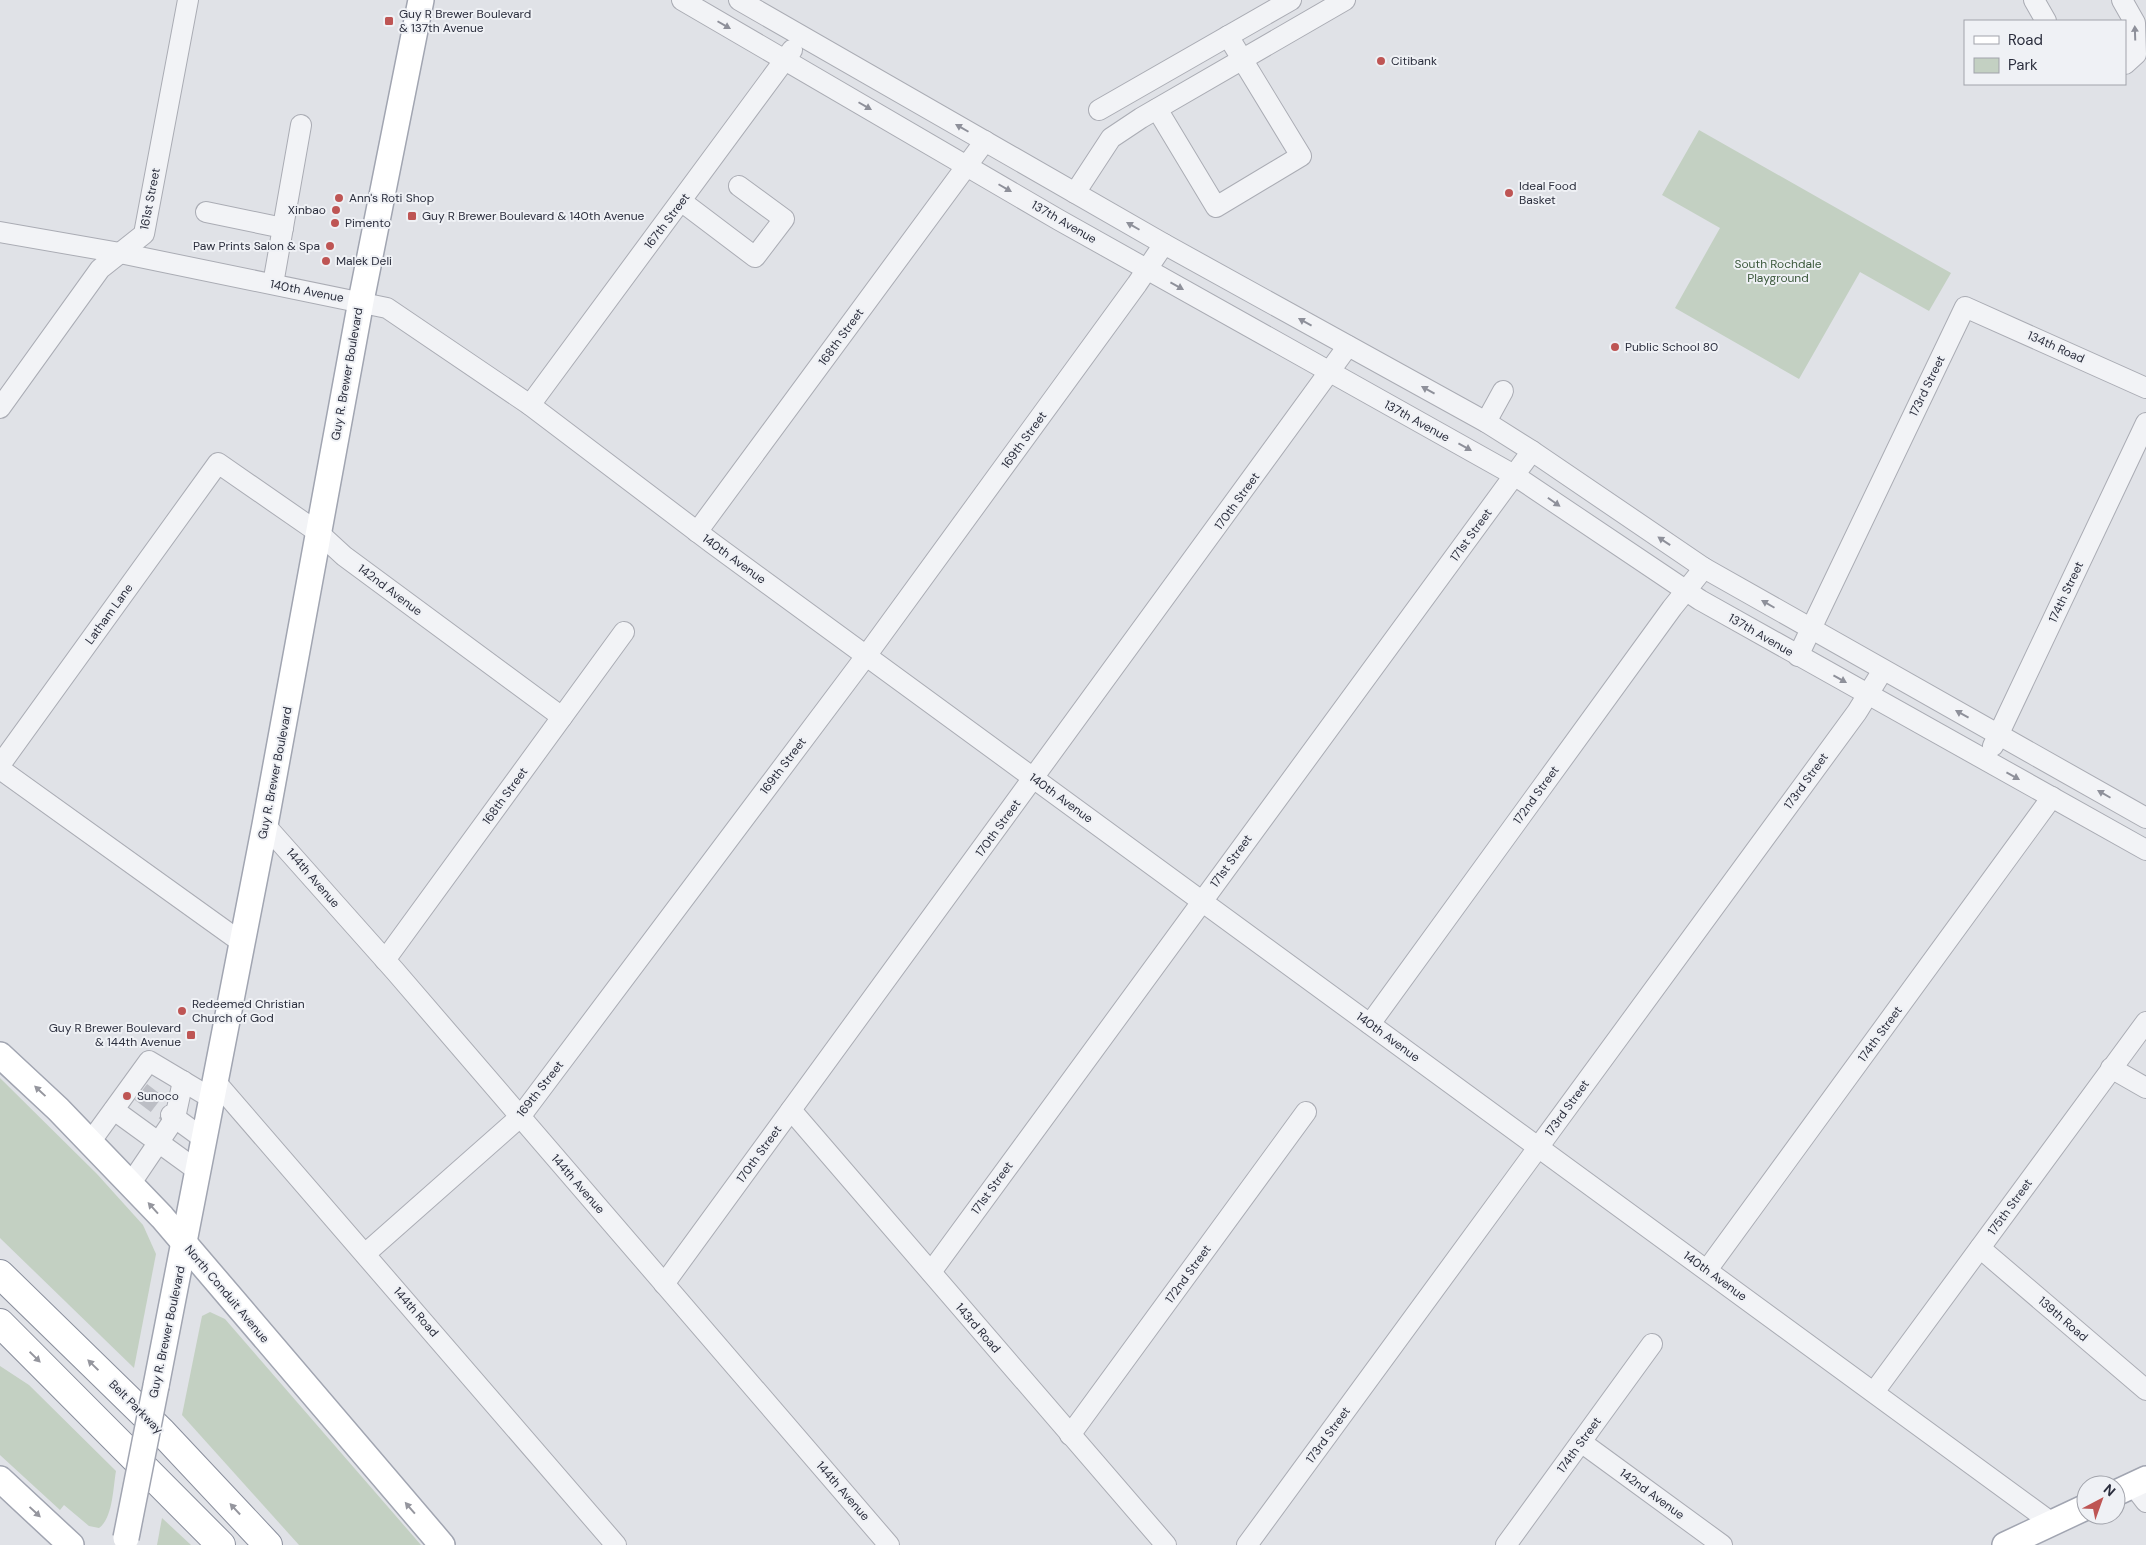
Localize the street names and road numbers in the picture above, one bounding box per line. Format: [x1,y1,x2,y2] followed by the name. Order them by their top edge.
[136,166,164,231] street label: 161st Street
[641,190,693,252] street label: 167th Street
[1029,197,1100,247] street label: 137th Avenue
[269,276,345,306] street label: 140th Avenue
[815,305,867,369] street label: 168th Street
[327,306,367,442] street label: Guy R. Brewer Boulevard
[2025,327,2087,367] street label: 134th Road
[1905,353,1949,419] street label: 173rd Street
[1381,396,1453,446] street label: 137th Avenue
[998,408,1050,472] street label: 169th Street
[1211,469,1263,533] street label: 170th Street
[1446,505,1496,565] street label: 171st Street
[699,531,769,588] street label: 140th Avenue
[2045,559,2087,625] street label: 174th Street
[355,561,425,619] street label: 142nd Avenue
[82,580,137,648] street label: Latham Lane
[1726,610,1797,660] street label: 137th Avenue
[254,705,296,841] street label: Guy R. Brewer Boulevard
[756,734,810,798] street label: 169th Street
[1780,749,1832,812] street label: 173rd Street
[1509,762,1563,827] street label: 172nd Street
[479,764,531,828] street label: 168th Street
[1026,770,1096,827] street label: 140th Avenue
[972,796,1024,860] street label: 170th Street
[1206,831,1256,891] street label: 171st Street
[283,845,343,911] street label: 144th Avenue
[1854,1003,1906,1065] street label: 174th Street
[1353,1009,1423,1066] street label: 140th Avenue
[513,1057,567,1120] street label: 169th Street
[1541,1076,1593,1139] street label: 173rd Street
[733,1122,785,1186] street label: 170th Street
[548,1151,608,1217] street label: 144th Avenue
[967,1158,1017,1218] street label: 171st Street
[1984,1175,2036,1238] street label: 175th Street
[1161,1241,1215,1306] street label: 172nd Street
[181,1242,273,1346] street label: North Conduit Avenue
[1680,1248,1750,1305] street label: 140th Avenue
[145,1264,189,1400] street label: Guy R. Brewer Boulevard
[390,1284,442,1340] street label: 144th Road
[2035,1293,2091,1345] street label: 139th Road
[952,1300,1004,1356] street label: 143rd Road
[105,1376,167,1438] street label: Belt Parkway
[1302,1403,1354,1466] street label: 173rd Street
[1553,1414,1605,1476] street label: 174th Street
[813,1458,873,1524] street label: 144th Avenue
[1616,1465,1688,1523] street label: 142nd Avenue

